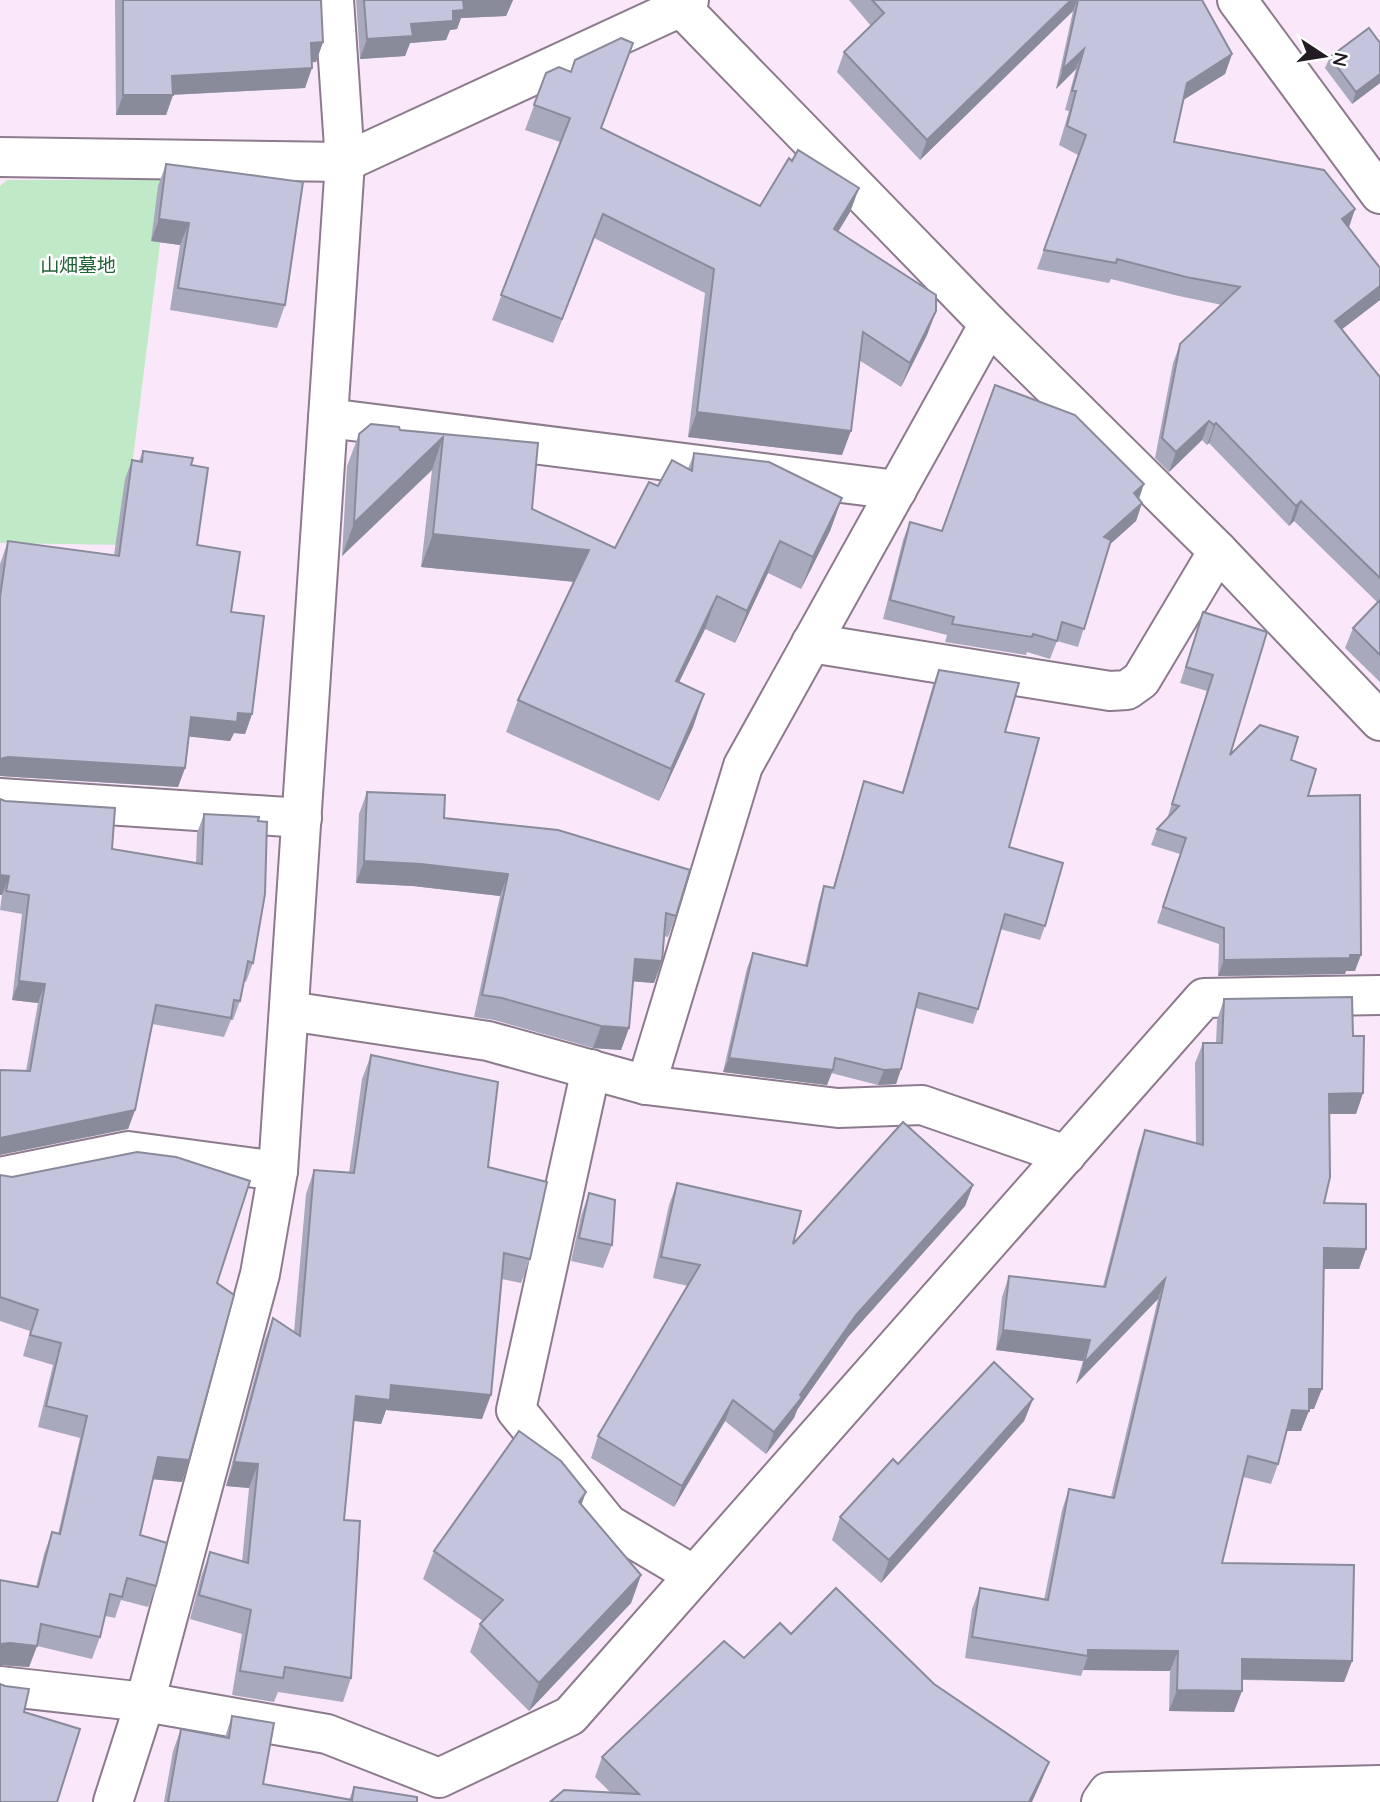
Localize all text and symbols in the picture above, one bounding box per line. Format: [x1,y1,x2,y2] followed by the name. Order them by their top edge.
[1289,21,1359,91] north arrow
[1327,50,1354,69] text: N
[40,253,116,277] park label: 山畑墓地

